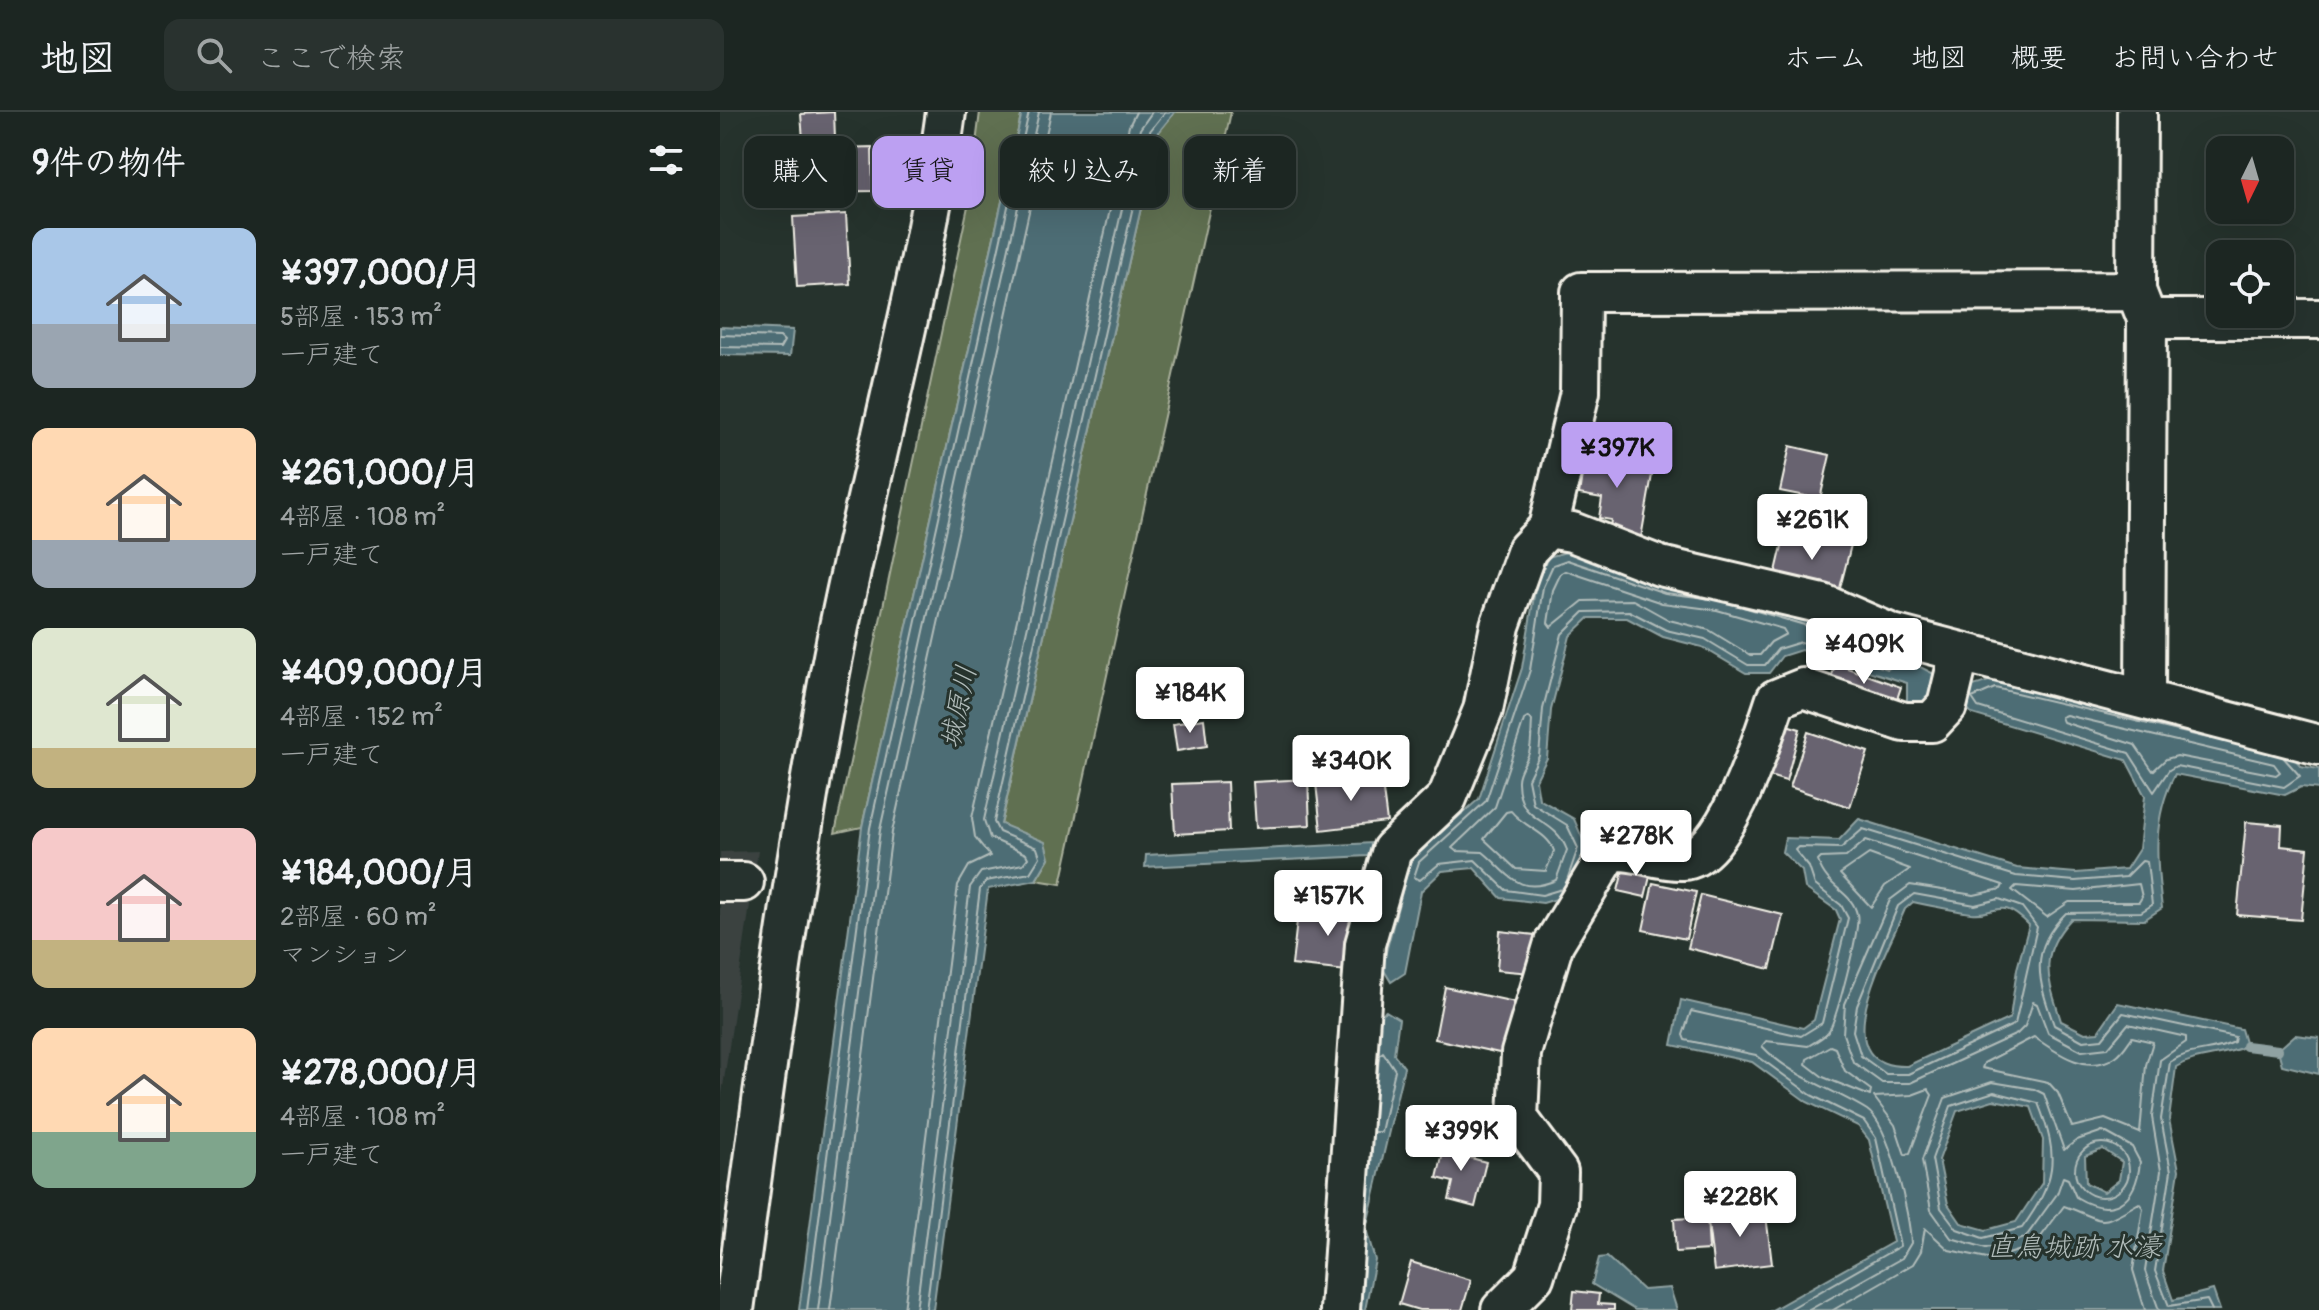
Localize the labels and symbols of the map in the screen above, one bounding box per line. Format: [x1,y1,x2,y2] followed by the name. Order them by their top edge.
[2206,136,2294,224] north arrow
[1561,422,1673,490] pin: ¥397K
[1756,494,1868,562] pin: ¥261K
[1808,618,1920,686] pin: ¥409K
[933,662,985,752] water label: 城原川
[1134,667,1246,735] pin: ¥184K
[1295,735,1407,803] pin: ¥340K
[1580,810,1692,878] pin: ¥278K
[1272,870,1384,938] pin: ¥157K
[1405,1105,1517,1173] pin: ¥399K
[1684,1171,1796,1239] pin: ¥228K
[1987,1230,2164,1265] water label: 直鳥城跡 水濠

